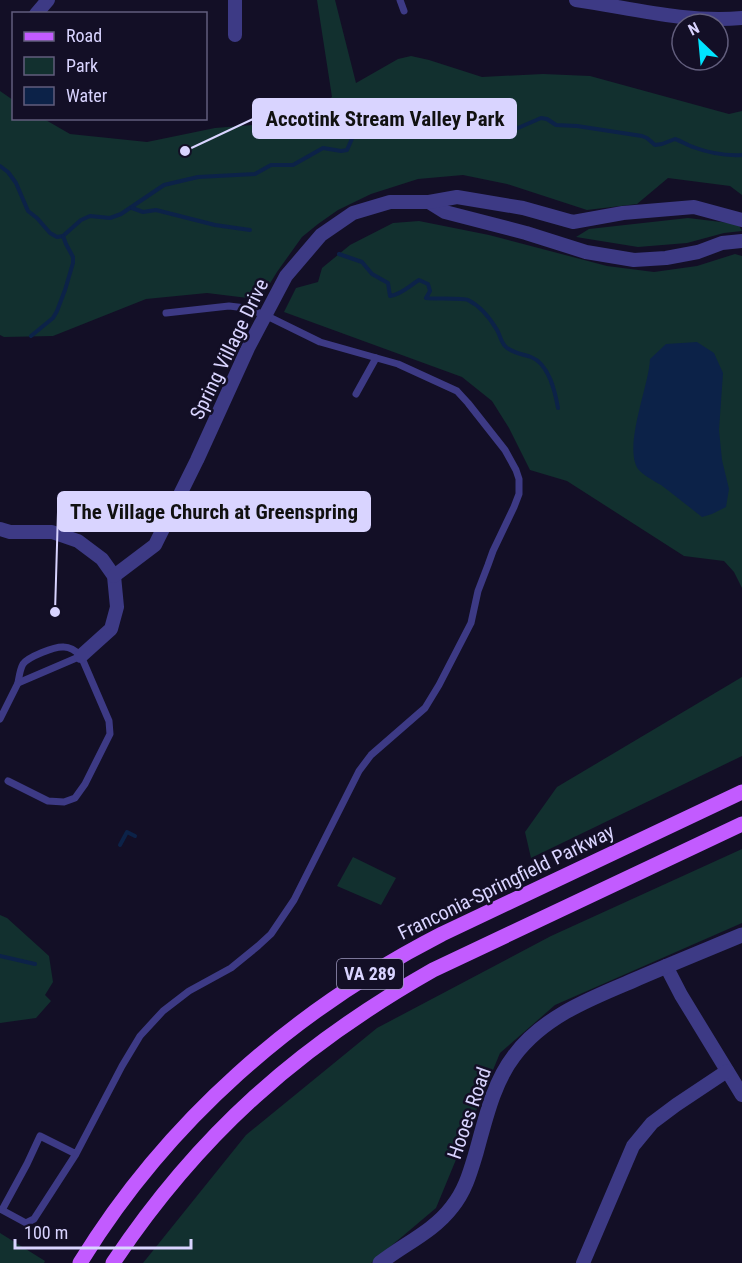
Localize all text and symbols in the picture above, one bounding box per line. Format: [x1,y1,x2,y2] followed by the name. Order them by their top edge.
[12,12,207,120] legend
[670,12,730,72] north arrow
[685,18,702,40] text: N
[66,25,102,46] text: Road
[66,55,98,76] text: Park
[66,85,108,106] text: Water
[253,99,516,138] callout: Accotink Stream Valley Park
[265,107,506,131] text: Accotink Stream Valley Park
[185,275,273,423] street label: Spring Village Drive
[58,492,370,531] callout: The Village Church at Greenspring
[70,500,358,524] text: The Village Church at Greenspring
[394,819,618,945] street label: Franconia-Springfield Parkway
[337,959,403,989] road number: VA 289
[442,1064,496,1162] street label: Hooes Road
[15,1212,190,1250] scale bar
[24,1222,68,1243] text: 100 m

